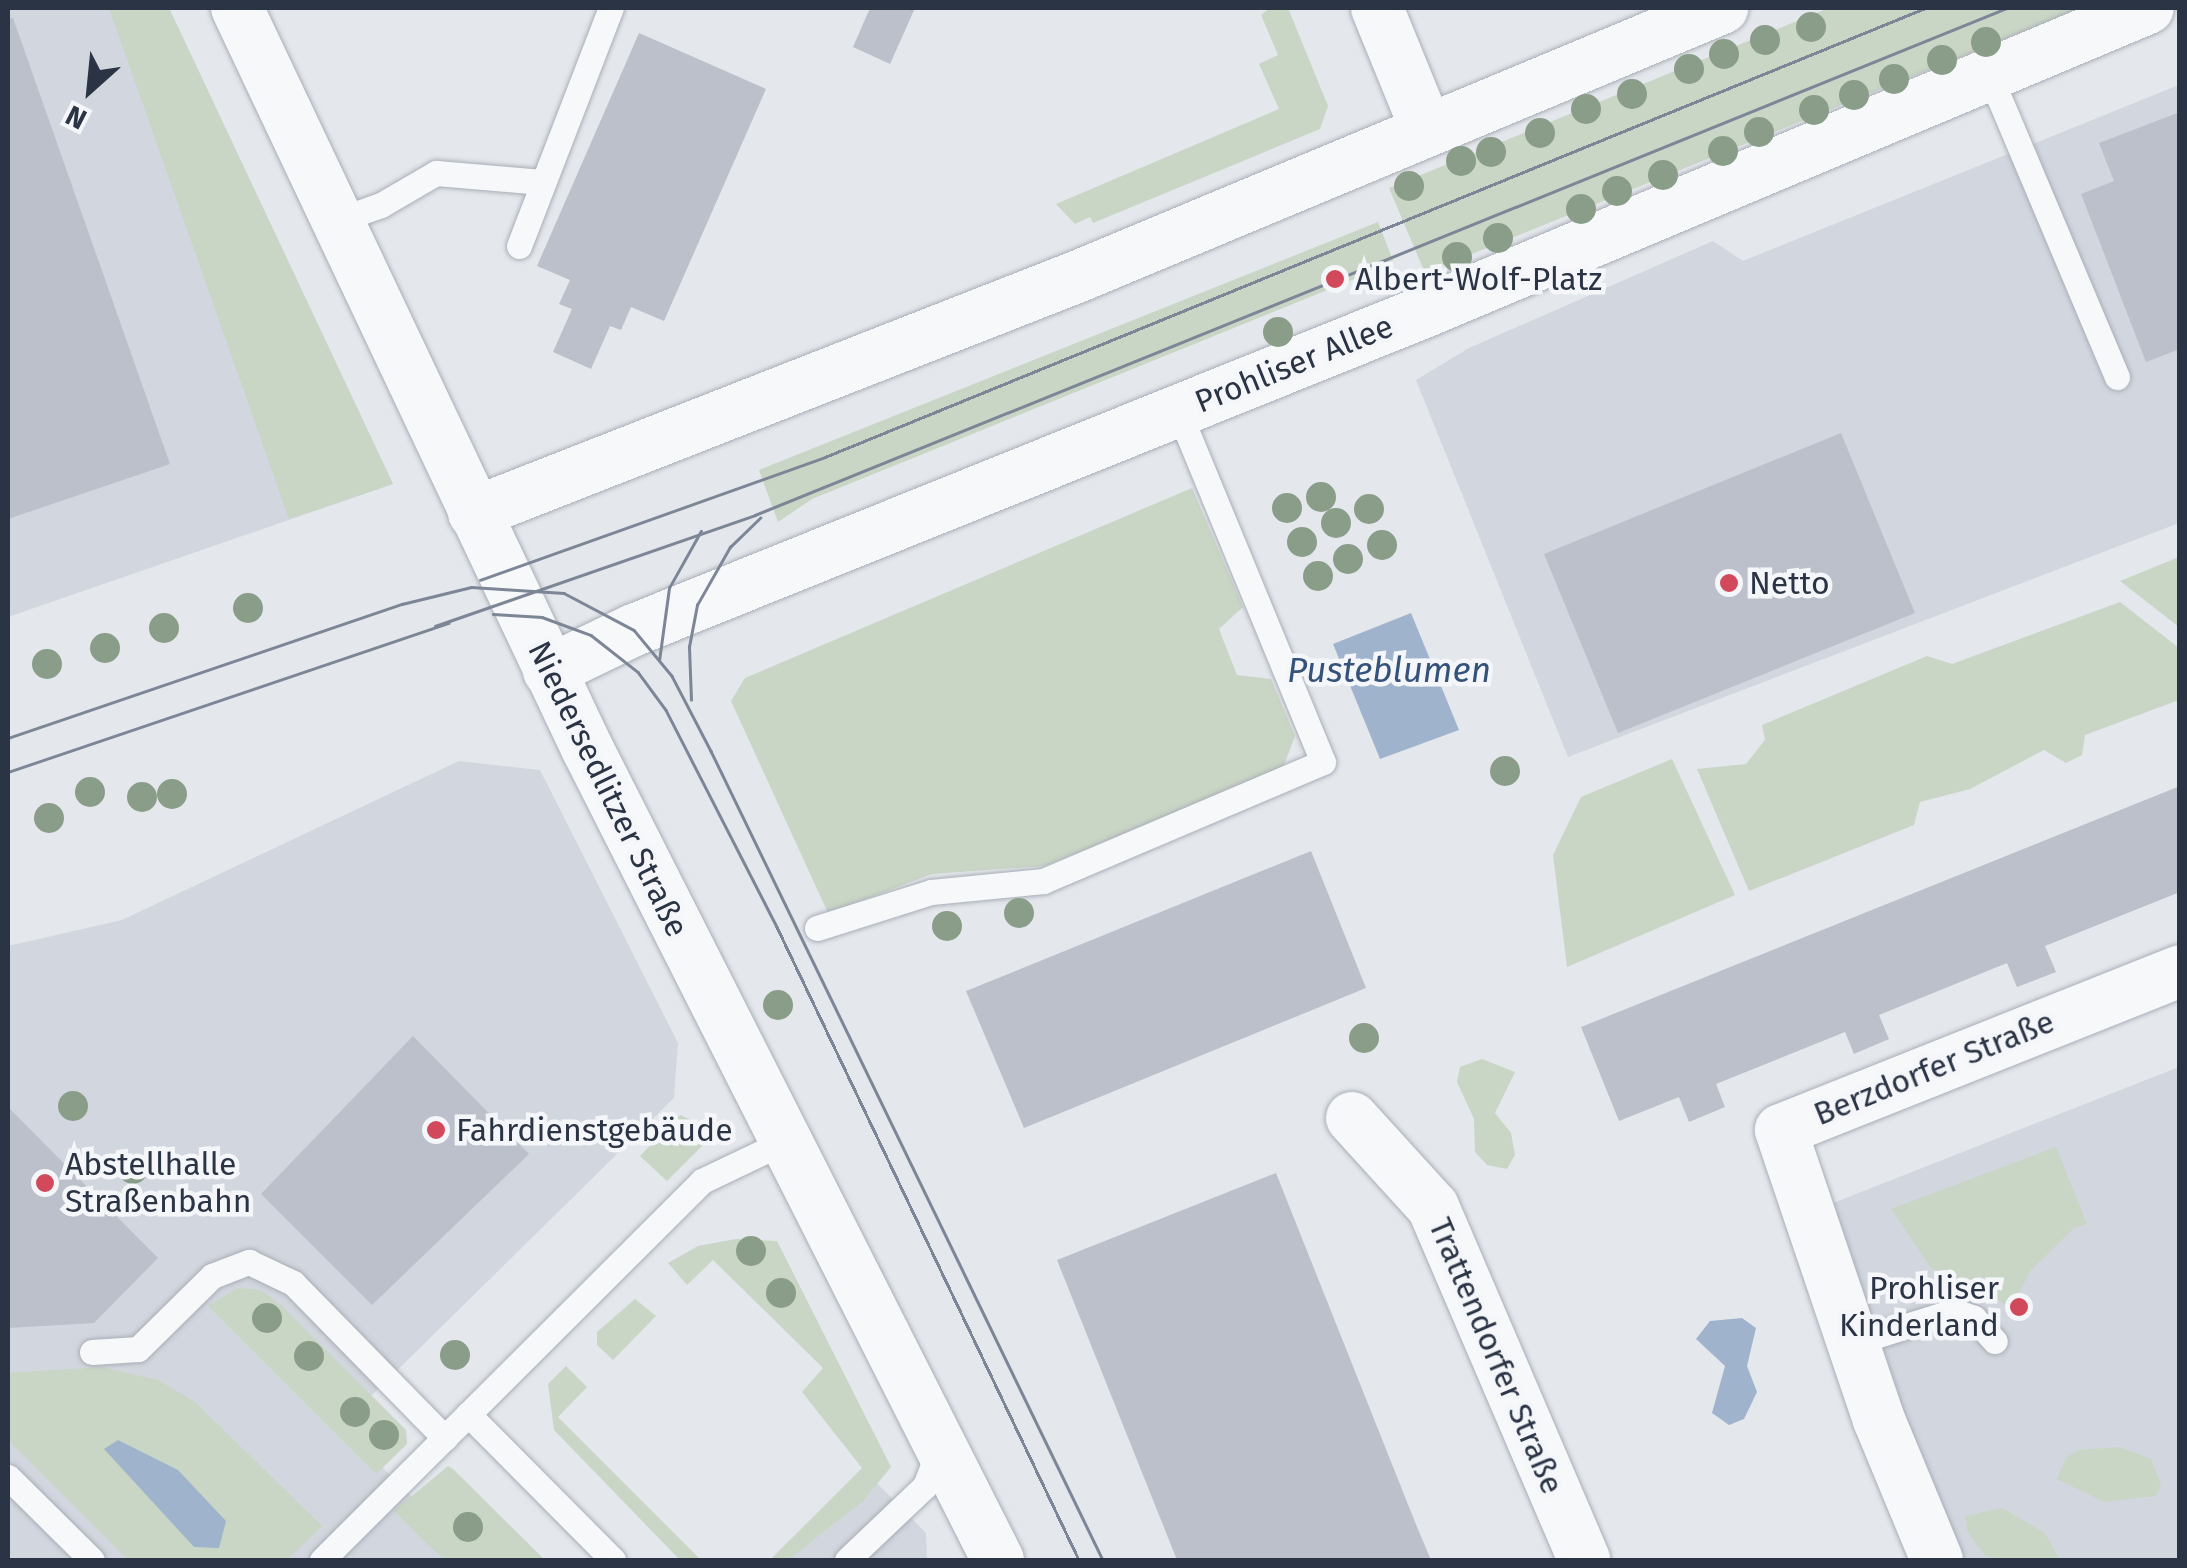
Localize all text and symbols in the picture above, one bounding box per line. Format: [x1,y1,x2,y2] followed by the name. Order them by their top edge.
[40,40,140,140] north arrow
[60,98,92,136] text: N
[1355,260,1602,298] place label: Albert-Wolf-Platz
[1324,268,1346,290] marker: Albert-Wolf-Platz
[1189,307,1399,421] street label: Prohliser Allee
[1749,564,1830,602] place label: Netto
[1718,572,1740,594] marker: Netto
[520,635,696,943] street label: Niedersedlitzer Straße
[1287,649,1491,691] water label: Pusteblumen
[1808,1002,2060,1134] street label: Berzdorfer Straße
[456,1111,733,1149] place label: Fahrdienstgebäude
[425,1119,447,1141] marker: Fahrdienstgebäude
[65,1146,251,1221] place label: Abstellhalle Straßenbahn
[34,1172,56,1194] marker: Abstellhalle Straßenbahn
[1421,1212,1571,1500] street label: Trattendorfer Straße
[1839,1270,1999,1345] place label: Prohliser Kinderland
[2008,1296,2030,1318] marker: Prohliser Kinderland

